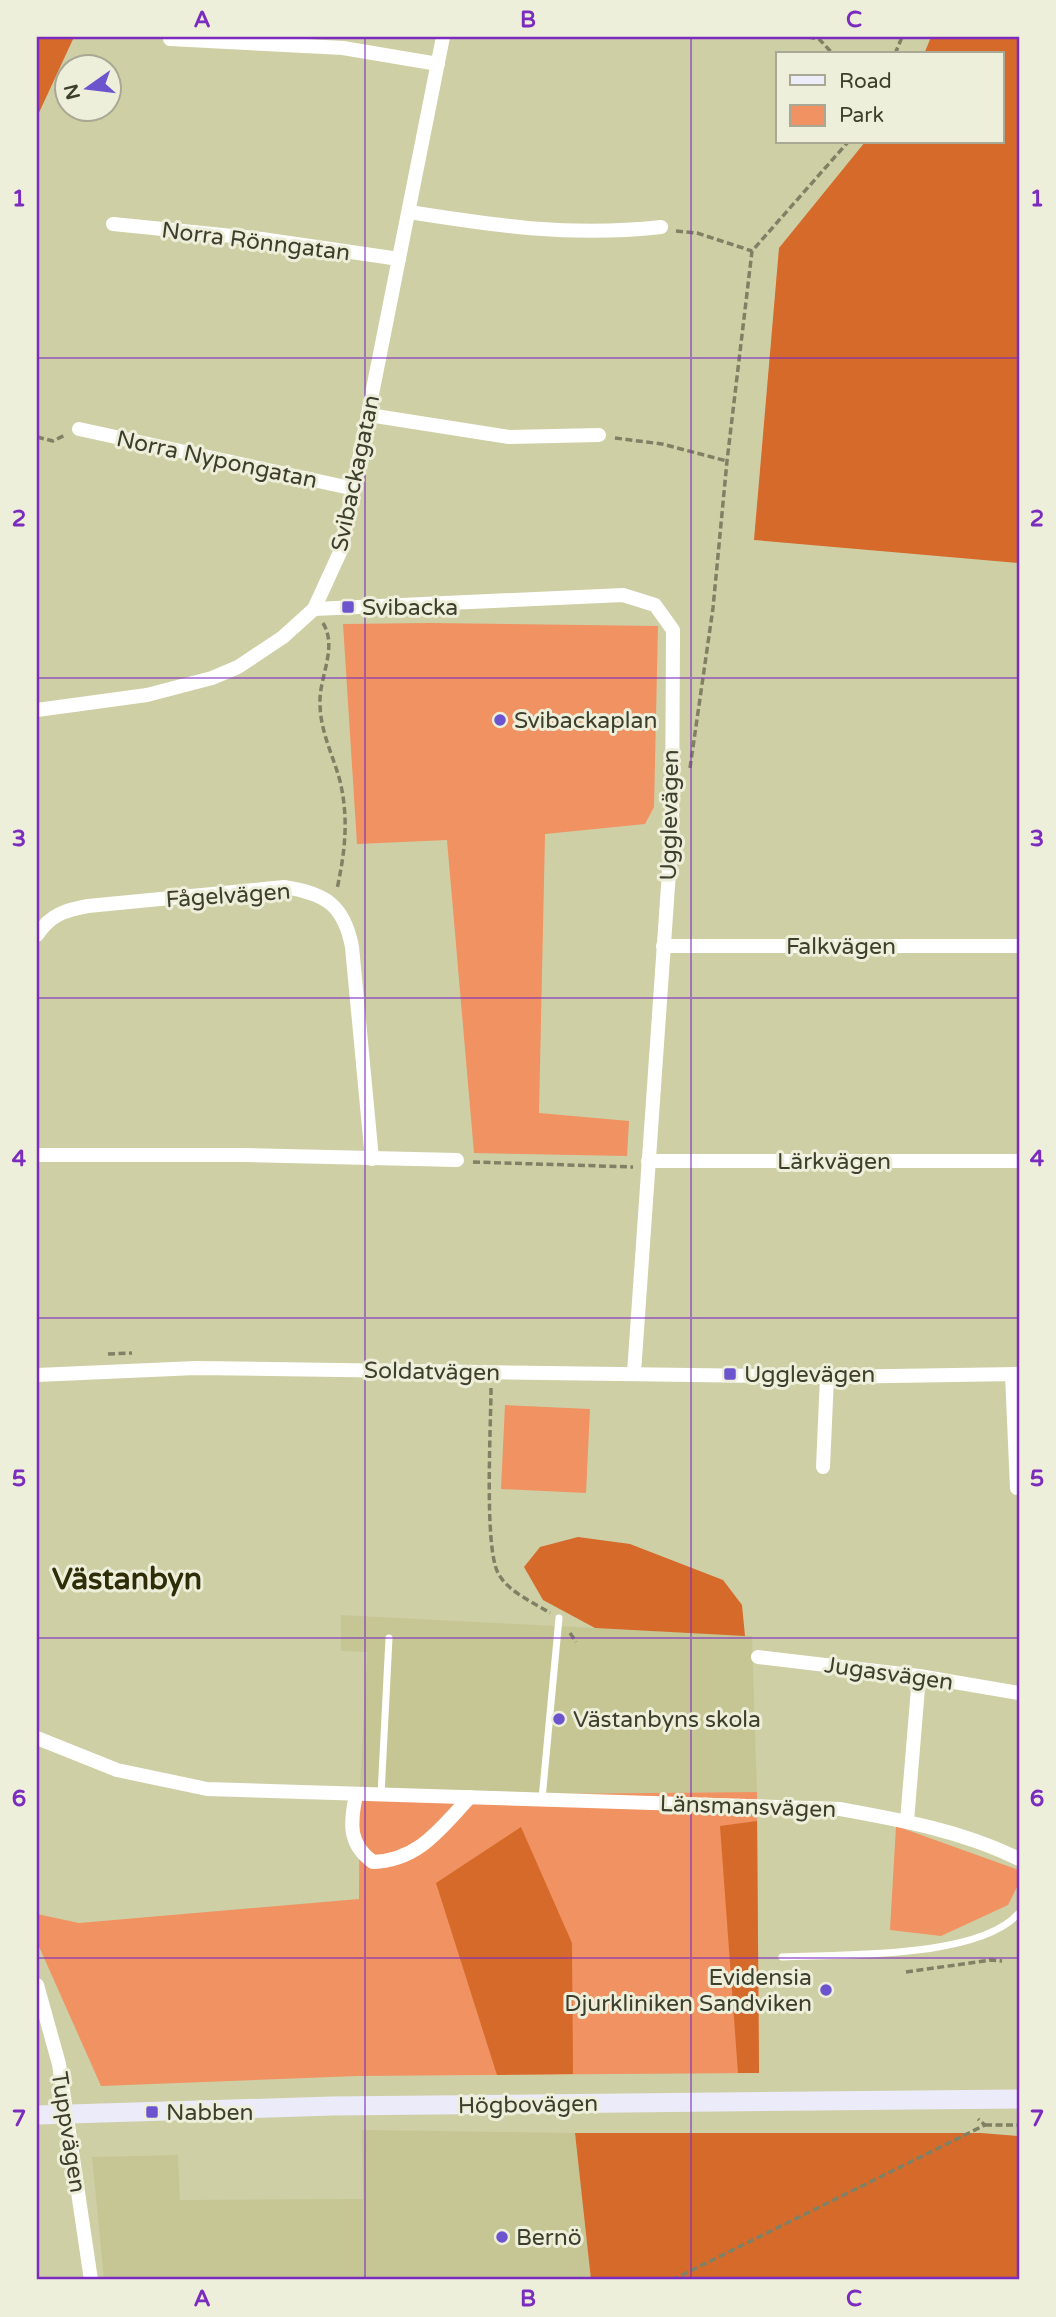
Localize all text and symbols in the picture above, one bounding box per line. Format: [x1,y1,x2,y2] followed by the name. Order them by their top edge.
[193,6,211,34] text: A
[520,6,536,34] text: B
[846,6,862,34] text: C
[52,52,122,122] north arrow
[776,52,1004,144] legend
[839,69,892,94] text: Road
[60,82,85,102] text: N
[839,103,884,128] text: Park
[12,185,26,213] text: 1
[1030,185,1044,213] text: 1
[160,217,352,267] street label: Norra Rönngatan
[326,392,386,554] street label: Svibackagatan
[114,425,320,495] street label: Norra Nypongatan
[12,505,26,533] text: 2
[1030,505,1044,533] text: 2
[362,594,458,622] place label: Svibacka
[340,599,356,615] marker: Svibacka
[514,707,657,735] place label: Svibackaplan
[492,712,508,728] marker: Svibackaplan
[655,749,685,881] street label: Ugglevägen
[12,825,26,853] text: 3
[1030,825,1044,853] text: 3
[165,878,291,914] street label: Fågelvägen
[786,933,896,961] street label: Falkvägen
[12,1145,27,1173] text: 4
[1030,1145,1045,1173] text: 4
[777,1148,891,1176] street label: Lärkvägen
[364,1357,500,1387] street label: Soldatvägen
[744,1361,875,1389] place label: Ugglevägen
[722,1366,738,1382] marker: Ugglevägen
[12,1465,26,1493] text: 5
[1030,1465,1044,1493] text: 5
[52,1561,202,1598] district label: Västanbyn
[823,1651,955,1697] street label: Jugasvägen
[573,1706,761,1734] place label: Västanbyns skola
[551,1711,567,1727] marker: Västanbyns skola
[12,1785,26,1813] text: 6
[1030,1785,1044,1813] text: 6
[659,1790,837,1824] street label: Länsmansvägen
[564,1964,812,2018] place label: Evidensia Djurkliniken Sandviken
[818,1982,834,1998] marker: Evidensia Djurkliniken Sandviken
[45,2070,91,2195] street label: Tuppvägen
[458,2090,598,2120] street label: Högbovägen
[166,2099,253,2127] place label: Nabben
[144,2104,160,2120] marker: Nabben
[12,2105,26,2133] text: 7
[1030,2105,1044,2133] text: 7
[516,2224,582,2252] place label: Bernö
[494,2229,510,2245] marker: Bernö
[193,2285,211,2313] text: A
[520,2285,536,2313] text: B
[846,2285,862,2313] text: C

